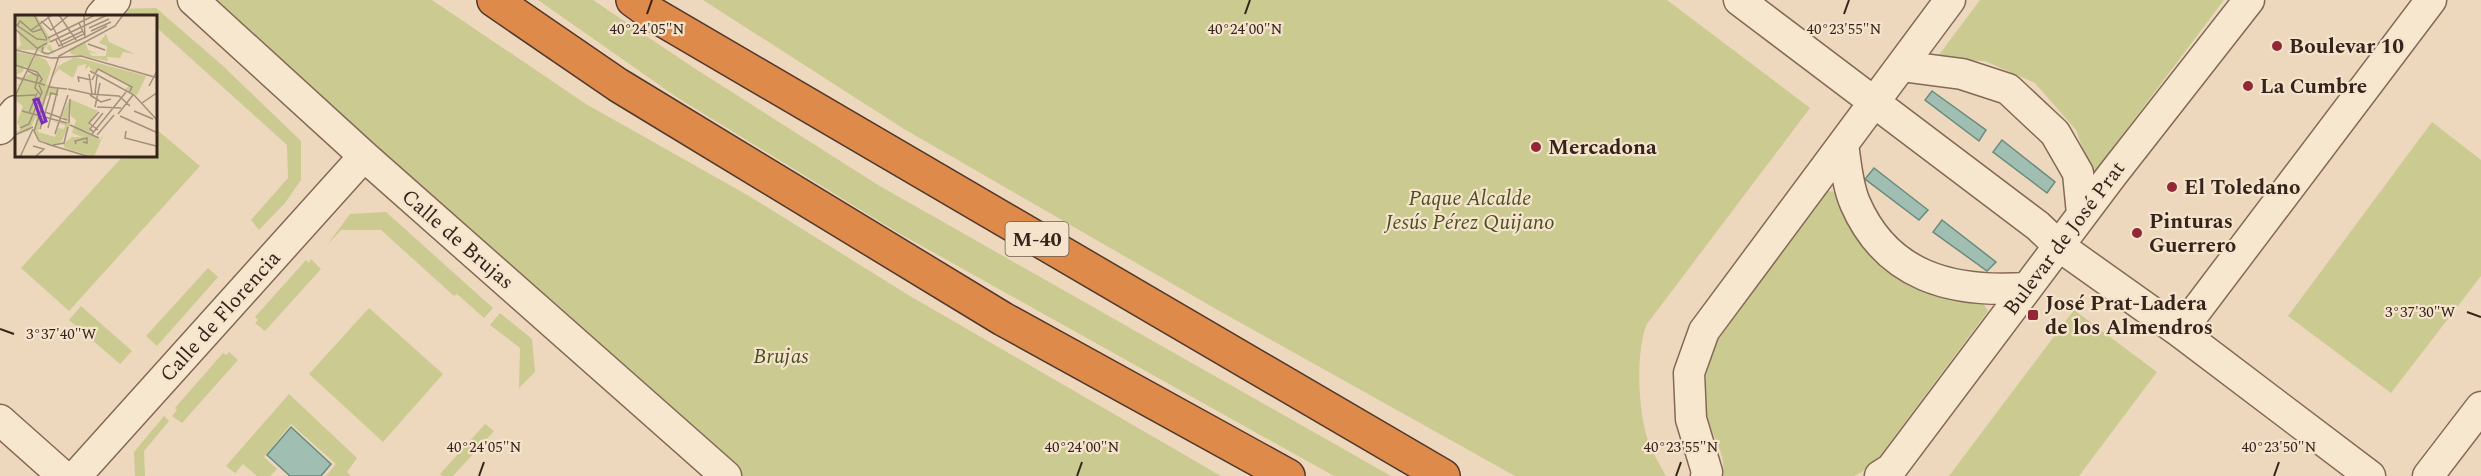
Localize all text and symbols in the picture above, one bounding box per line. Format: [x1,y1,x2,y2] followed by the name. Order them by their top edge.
[15,15,158,158] inset map
[610,18,685,41] text: 40°24'05"N
[1208,18,1283,41] text: 40°24'00"N
[1807,18,1882,41] text: 40°23'55"N
[2289,31,2404,63] place label: Boulevar 10
[2270,39,2284,53] marker: Boulevar 10
[2260,71,2367,103] place label: La Cumbre
[2241,79,2255,93] marker: La Cumbre
[1548,132,1657,164] place label: Mercadona
[1529,140,1543,154] marker: Mercadona
[1996,155,2134,323] street label: Bulevar de José Prat
[2184,172,2300,204] place label: El Toledano
[2165,180,2179,194] marker: El Toledano
[394,182,521,298] street label: Calle de Brujas
[1383,183,1555,239] park label: Paque Alcalde Jesús Pérez Quijano
[2149,206,2236,262] place label: Pinturas Guerrero
[1006,222,1068,256] road number: M-40
[2130,226,2144,240] marker: Pinturas Guerrero
[153,243,289,390] street label: Calle de Florencia
[2045,288,2213,344] place label: José Prat-Ladera de los Almendros
[2385,301,2455,324] text: 3°37'30"W
[2026,308,2040,322] marker: José Prat-Ladera de los Almendros
[26,323,96,346] text: 3°37'40"W
[753,341,809,373] park label: Brujas
[447,436,522,459] text: 40°24'05"N
[1045,436,1120,459] text: 40°24'00"N
[1644,436,1719,459] text: 40°23'55"N
[2242,436,2317,459] text: 40°23'50"N

